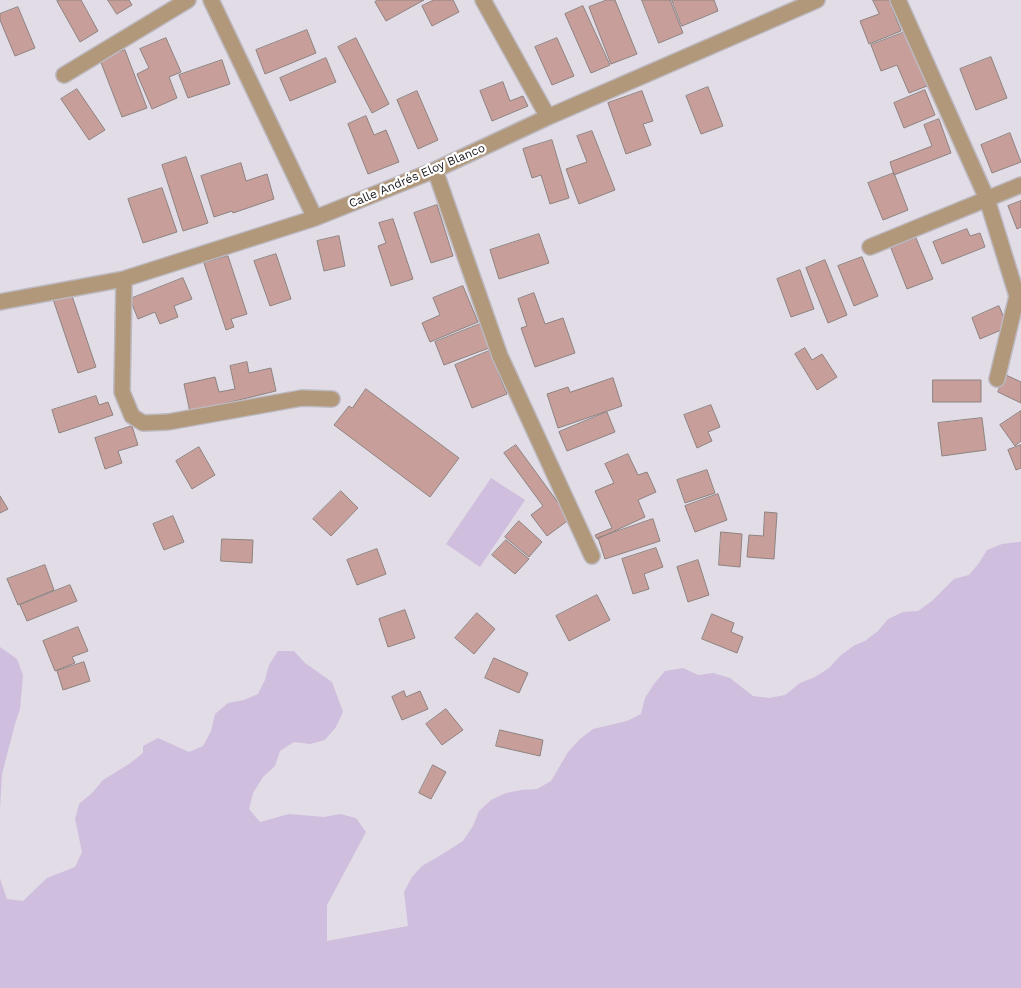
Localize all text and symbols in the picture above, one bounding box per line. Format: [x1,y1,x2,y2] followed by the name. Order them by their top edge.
[347,141,487,211] street label: Calle Andrés Eloy Blanco

